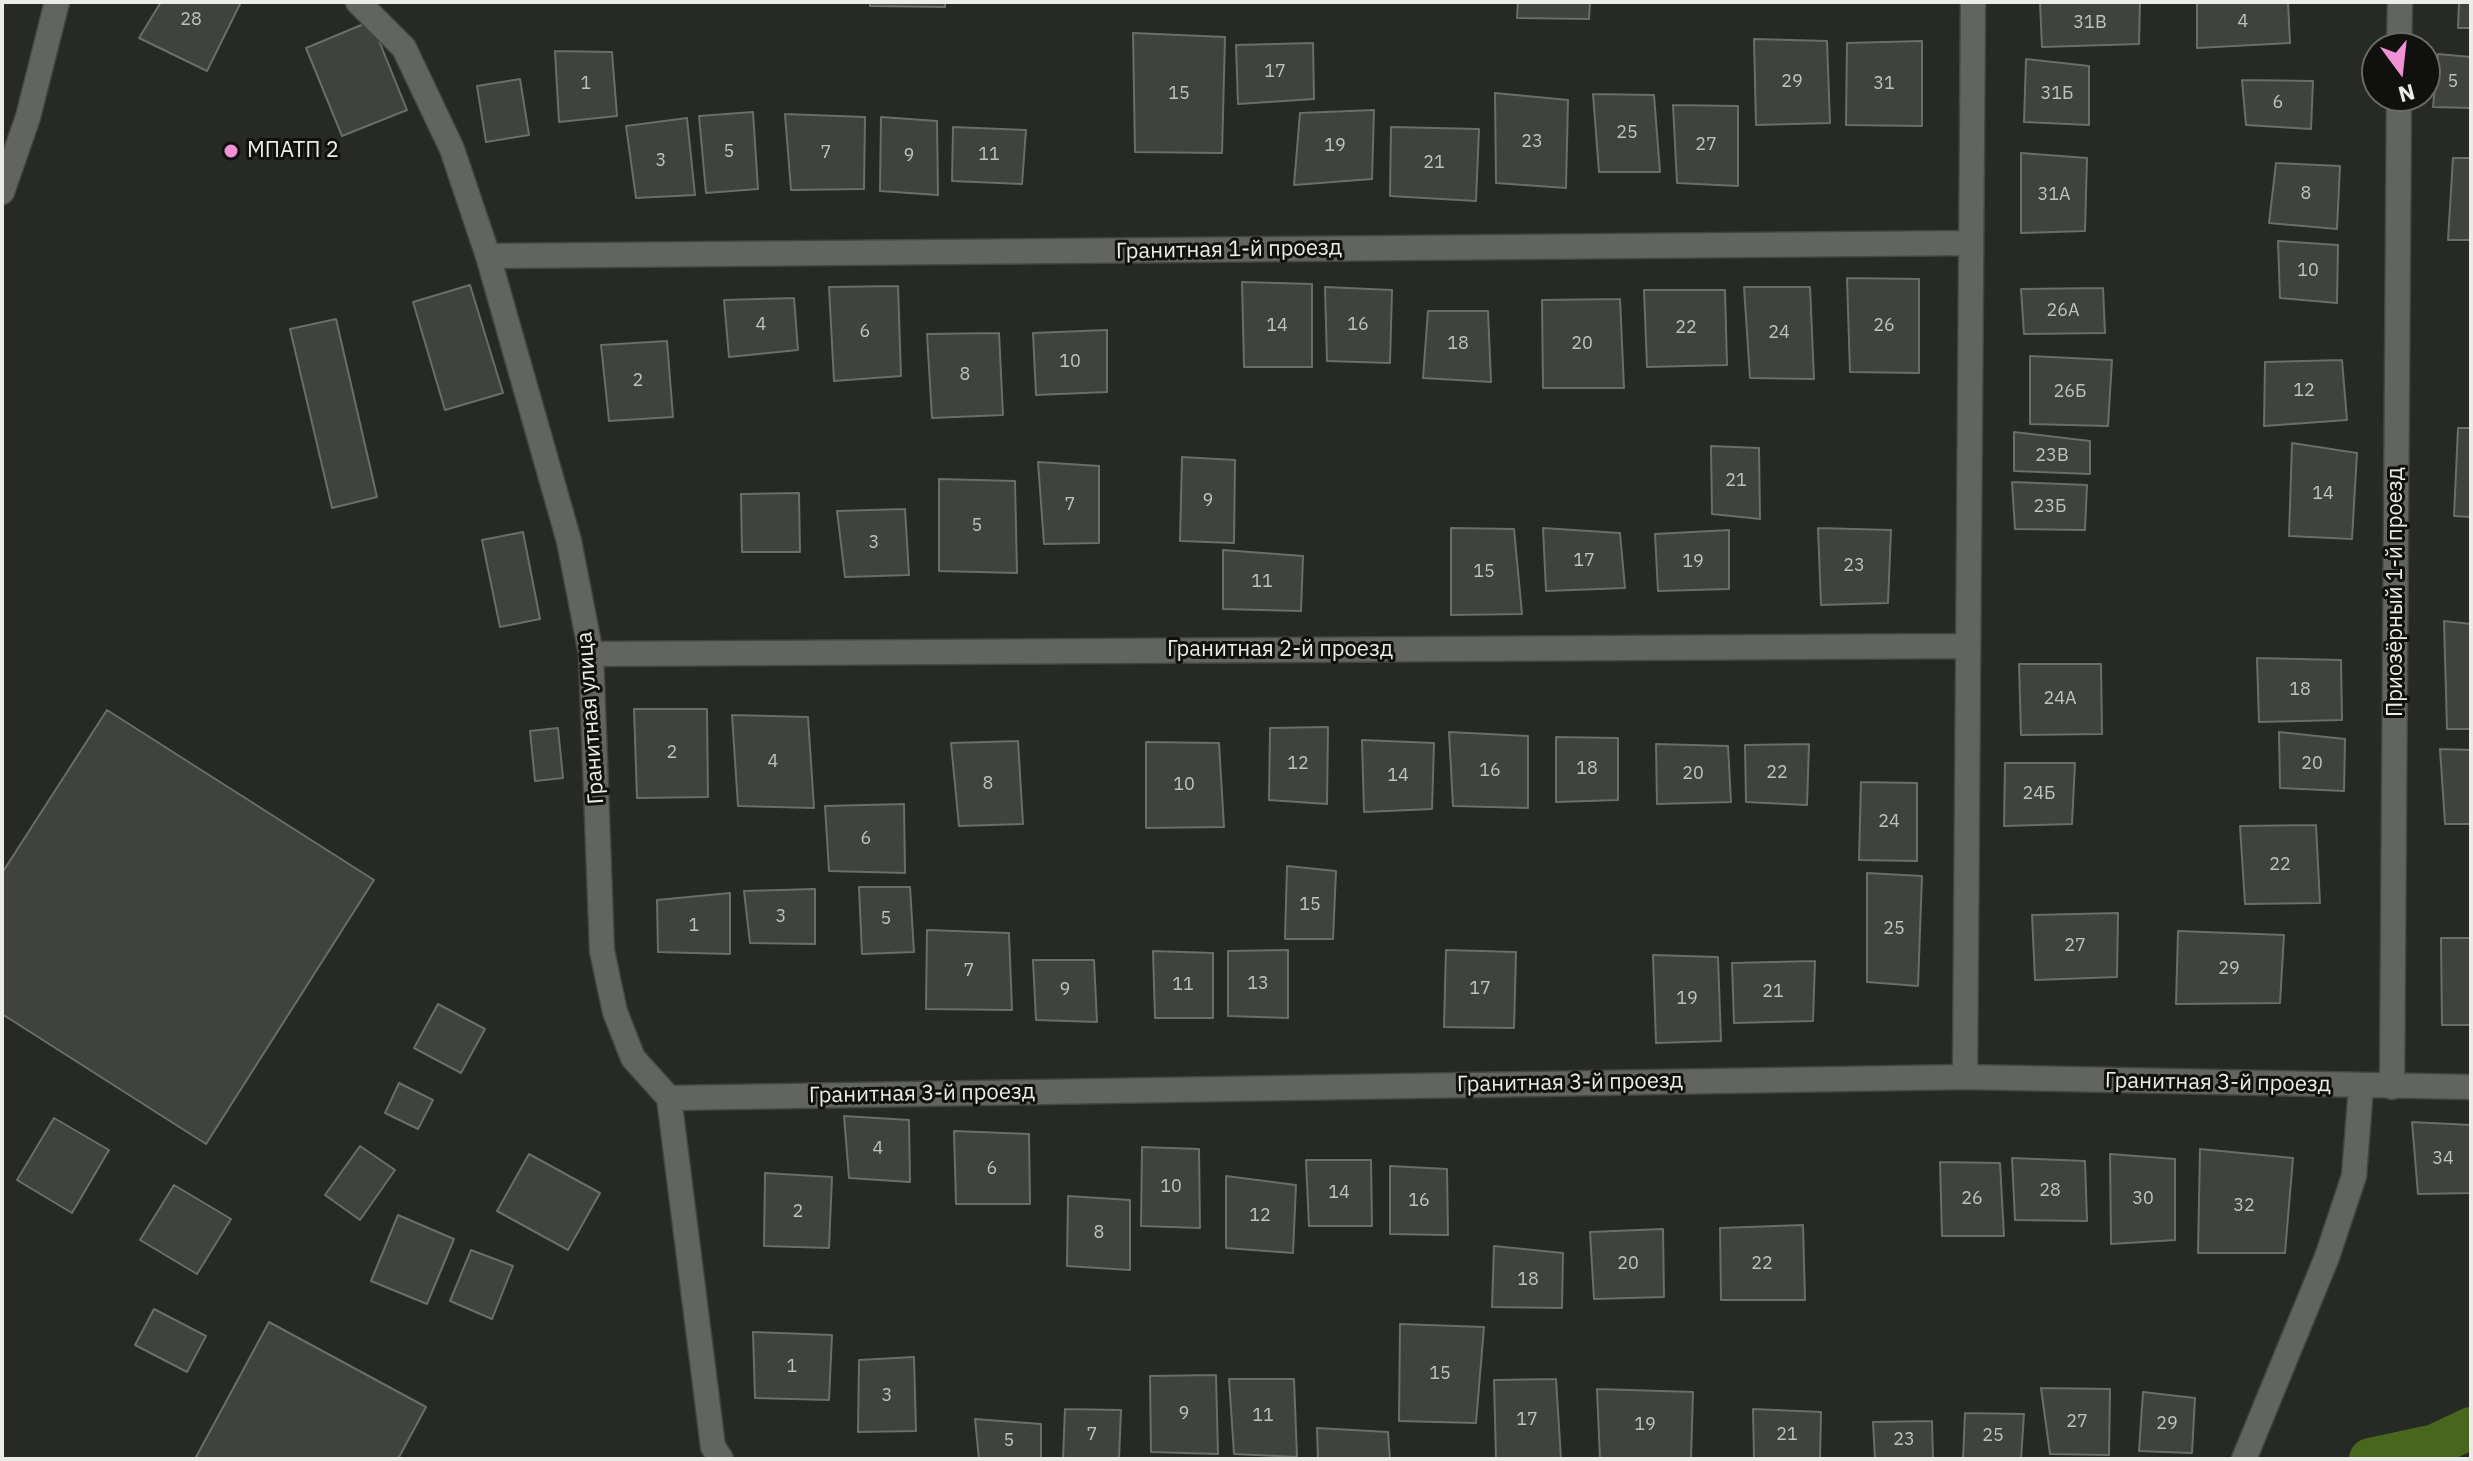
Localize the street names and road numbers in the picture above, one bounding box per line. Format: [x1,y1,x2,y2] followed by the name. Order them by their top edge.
[1116,235,1342,265] street label: Гранитная 1-й проезд
[2383,467,2409,717] street label: Приозёрный 1-й проезд
[572,631,610,805] street label: Гранитная улица
[1167,637,1393,663] street label: Гранитная 2-й проезд
[1457,1068,1683,1098] street label: Гранитная 3-й проезд
[2105,1068,2331,1098] street label: Гранитная 3-й проезд
[809,1079,1035,1109] street label: Гранитная 3-й проезд

